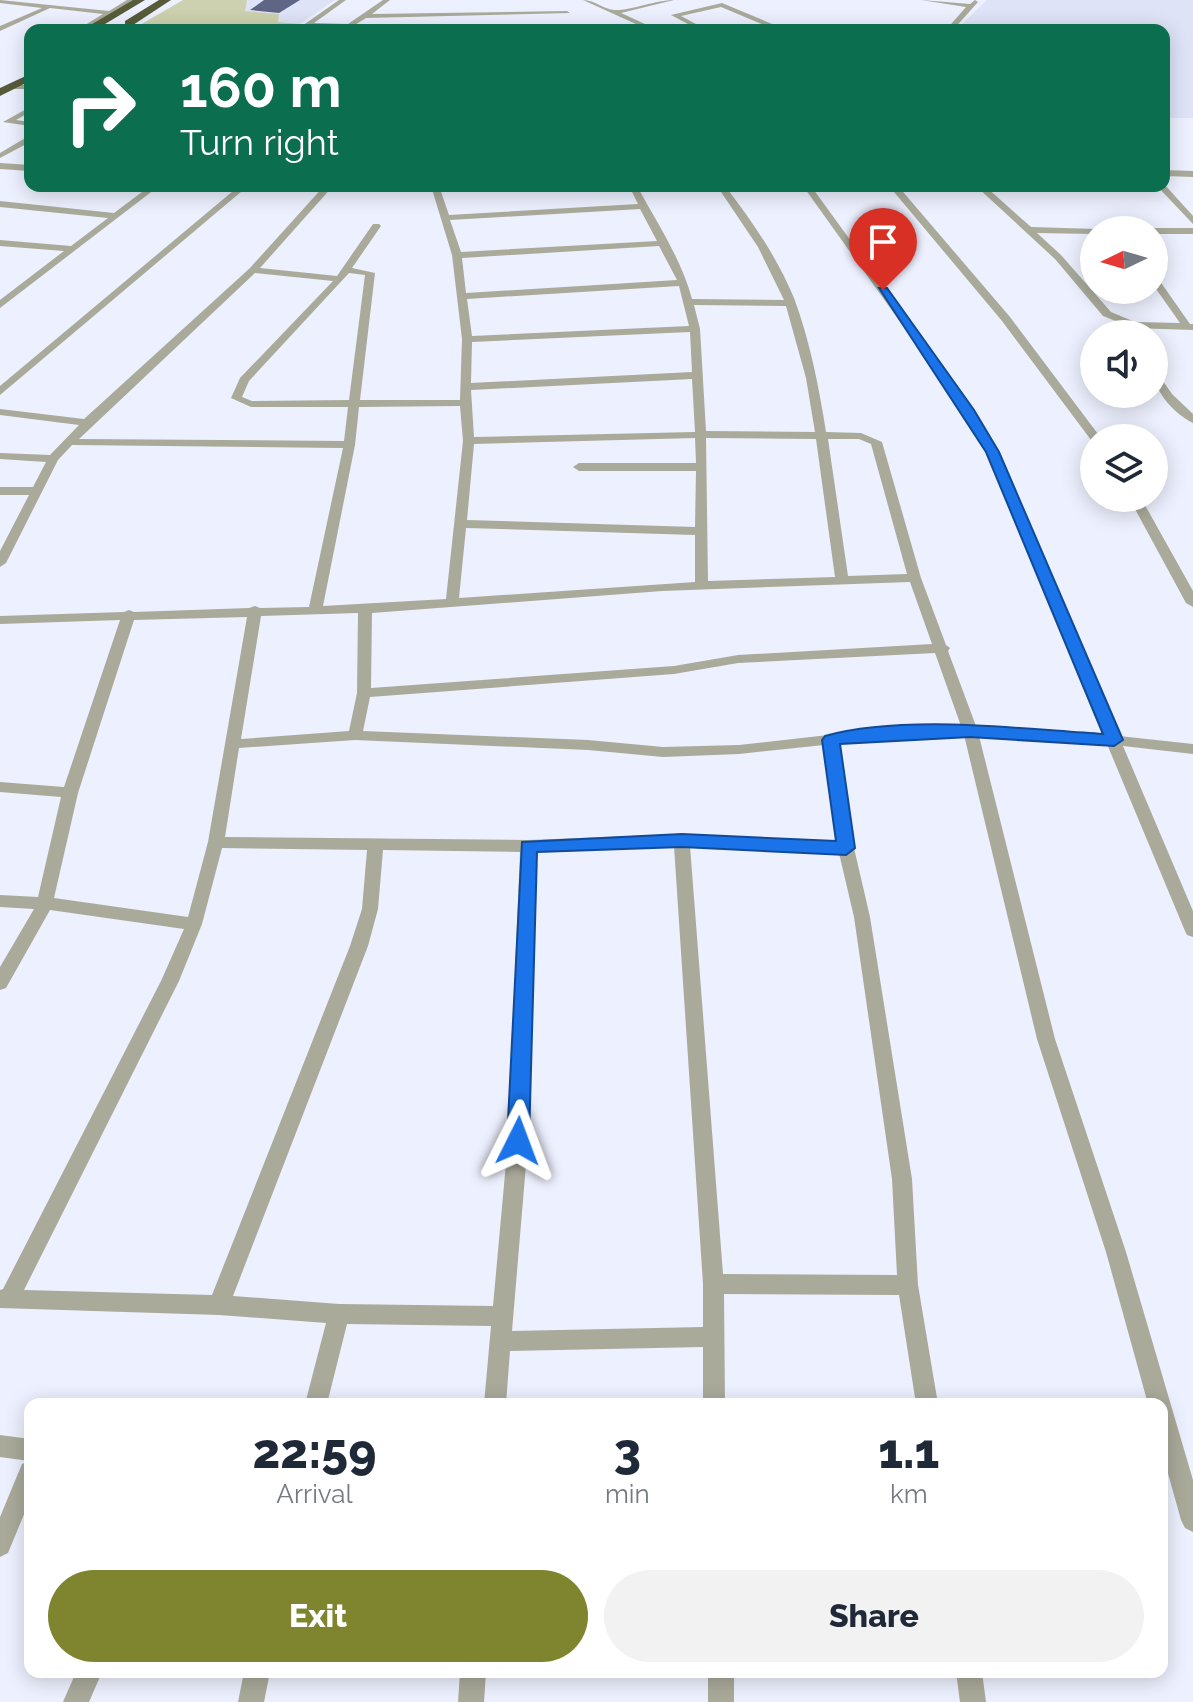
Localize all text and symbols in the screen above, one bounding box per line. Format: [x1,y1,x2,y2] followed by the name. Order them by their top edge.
[180,54,342,120] text: 160 m
[48,56,152,160] icon: right
[180,121,339,163] text: Turn right
[849,208,917,290] pin
[1080,216,1168,304] north arrow
[1080,216,1168,512] map controls
[861,220,905,264] icon: arrive
[1080,320,1168,408] button: sound
[1080,424,1168,512] button: layers
[476,1099,560,1183] position arrow
[253,1423,376,1479] text: 22:59
[614,1423,641,1479] text: 3
[878,1423,939,1479] text: 1.1
[276,1479,353,1509] text: Arrival
[605,1479,650,1509] text: min
[890,1479,928,1509] text: km
[48,1570,588,1662] button: Exit
[604,1570,1144,1662] button: Share

